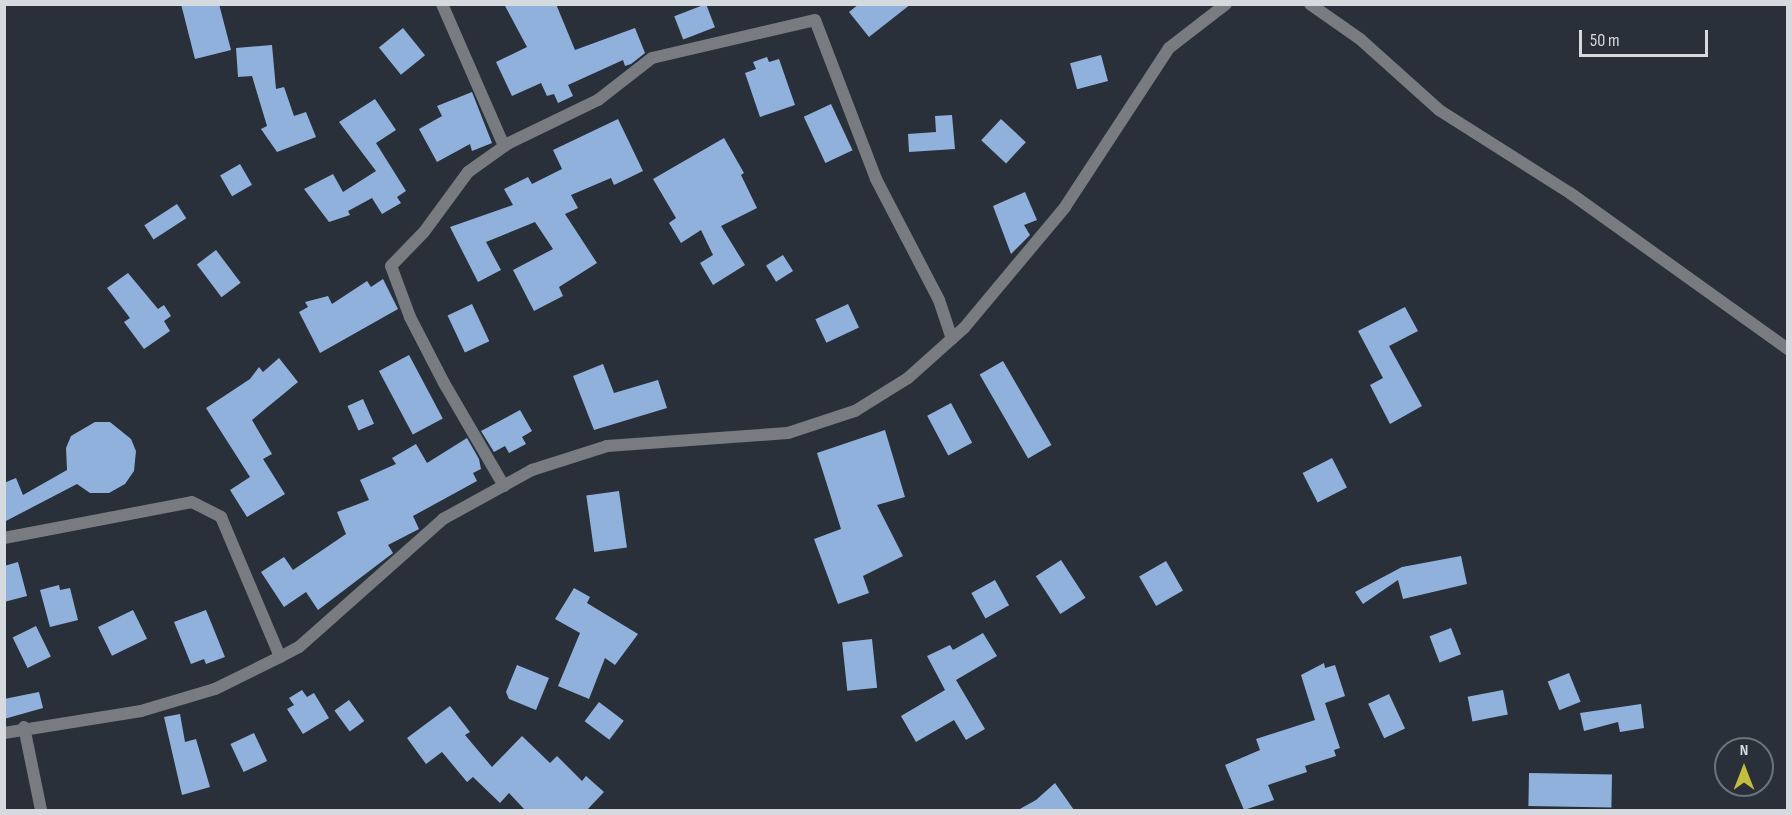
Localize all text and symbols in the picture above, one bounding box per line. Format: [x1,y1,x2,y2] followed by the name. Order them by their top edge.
[1582,18,1711,56] scale bar
[1590,30,1620,51] text: 50 m
[1714,737,1774,797] north arrow
[1740,741,1748,760] text: N

